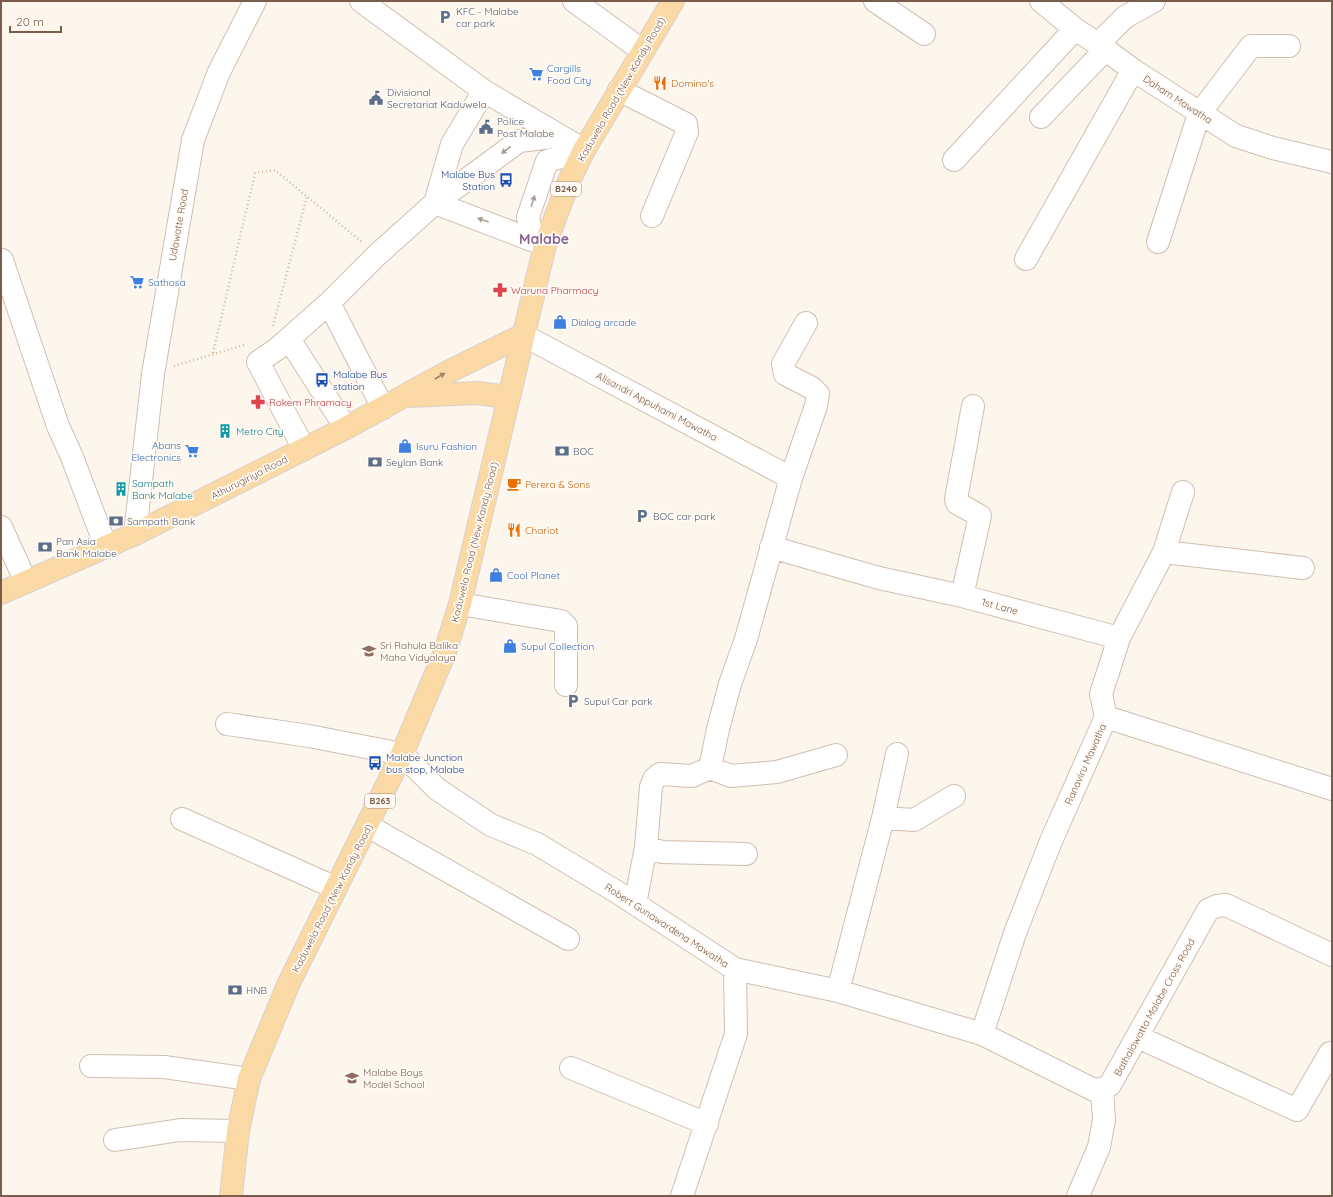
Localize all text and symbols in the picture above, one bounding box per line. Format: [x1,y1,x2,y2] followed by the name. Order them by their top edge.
[456,5,519,30] place label: KFC - Malabe car park
[10,8,61,34] scale bar
[437,9,453,25] parking icon: KFC - Malabe car park
[16,14,44,29] text: 20 m
[575,14,668,164] street label: Kaduwela Road (New Kandy Road)
[547,62,591,87] place label: Cargills Food City
[528,66,544,82] supermarket icon: Cargills Food City
[1141,72,1215,127] street label: Daham Mawatha
[652,75,668,91] restaurant icon: Domino's
[671,77,714,90] place label: Domino's
[387,86,487,111] place label: Divisional Secretariat Kaduwela
[368,90,384,106] public building icon: Divisional Secretariat Kaduwela
[497,115,554,140] place label: Police Post Malabe
[478,119,494,135] public building icon: Police Post Malabe
[500,146,511,155] one-way arrow
[441,168,495,193] place label: Malabe Bus Station
[498,172,514,188] bus stop icon: Malabe Bus Station
[551,182,581,196] road number: B240
[166,188,191,262] street label: Udawatte Road
[531,195,537,207] one-way arrow
[476,217,488,223] one-way arrow
[519,230,569,248] district label: Malabe
[129,274,145,290] supermarket icon: Sathosa
[148,276,186,289] place label: Sathosa
[492,282,508,298] pharmacy icon: Waruna Pharmacy
[511,284,598,297] place label: Waruna Pharmacy
[552,314,568,330] shop icon: Dialog arcade
[571,316,637,329] place label: Dialog arcade
[333,368,387,393] place label: Malabe Bus station
[594,369,720,444] street label: Alisandri Appuhami Mawatha
[314,372,330,388] bus stop icon: Malabe Bus station
[434,373,446,380] one-way arrow
[250,394,266,410] pharmacy icon: Rokem Phramacy
[269,396,352,409] place label: Rokem Phramacy
[217,423,233,439] building icon: Metro City
[236,425,283,438] place label: Metro City
[397,438,413,454] shop icon: Isuru Fashion
[131,439,181,464] place label: Abans Electronics
[416,440,477,453] place label: Isuru Fashion
[184,443,200,459] supermarket icon: Abans Electronics
[554,443,570,459] bank icon: BOC
[573,445,594,458] place label: BOC
[209,453,290,502] street label: Athurugiriya Road
[367,454,383,470] bank icon: Seylan Bank
[386,456,443,469] place label: Seylan Bank
[448,460,501,624] street label: Kaduwela Road (New Kandy Road)
[506,476,522,492] cafe icon: Perera & Sons
[132,477,193,502] place label: Sampath Bank Malabe
[525,478,590,491] place label: Perera & Sons
[113,481,129,497] building icon: Sampath Bank Malabe
[634,508,650,524] parking icon: BOC car park
[653,510,716,523] place label: BOC car park
[108,513,124,529] bank icon: Sampath Bank
[127,515,195,528] place label: Sampath Bank
[506,522,522,538] restaurant icon: Chariot
[525,524,559,537] place label: Chariot
[56,535,117,560] place label: Pan Asia Bank Malabe
[37,539,53,555] bank icon: Pan Asia Bank Malabe
[488,567,504,583] shop icon: Cool Planet
[507,569,560,582] place label: Cool Planet
[980,595,1020,618] street label: 1st Lane
[502,638,518,654] shop icon: Supul Collection
[380,639,458,664] place label: Sri Rahula Balika Maha Vidyalaya
[521,640,594,653] place label: Supul Collection
[361,643,377,659] school or university icon: Sri Rahula Balika Maha Vidyalaya
[565,693,581,709] parking icon: Supul Car park
[584,695,653,708] place label: Supul Car park
[1062,722,1109,807] street label: Ranaviru Mawatha
[386,751,465,776] place label: Malabe Junction bus stop, Malabe
[367,755,383,771] bus stop icon: Malabe Junction bus stop, Malabe
[365,794,395,808] road number: B263
[289,822,376,975] street label: Kaduwela Road (New Kandy Road)
[602,880,731,970] street label: Robert Gunawardena Mawatha
[1111,936,1198,1078] street label: Bathalawatta Malabe Cross Road
[227,982,243,998] bank icon: HNB
[246,984,267,997] place label: HNB
[363,1066,425,1091] place label: Malabe Boys Model School
[344,1070,360,1086] school or university icon: Malabe Boys Model School

